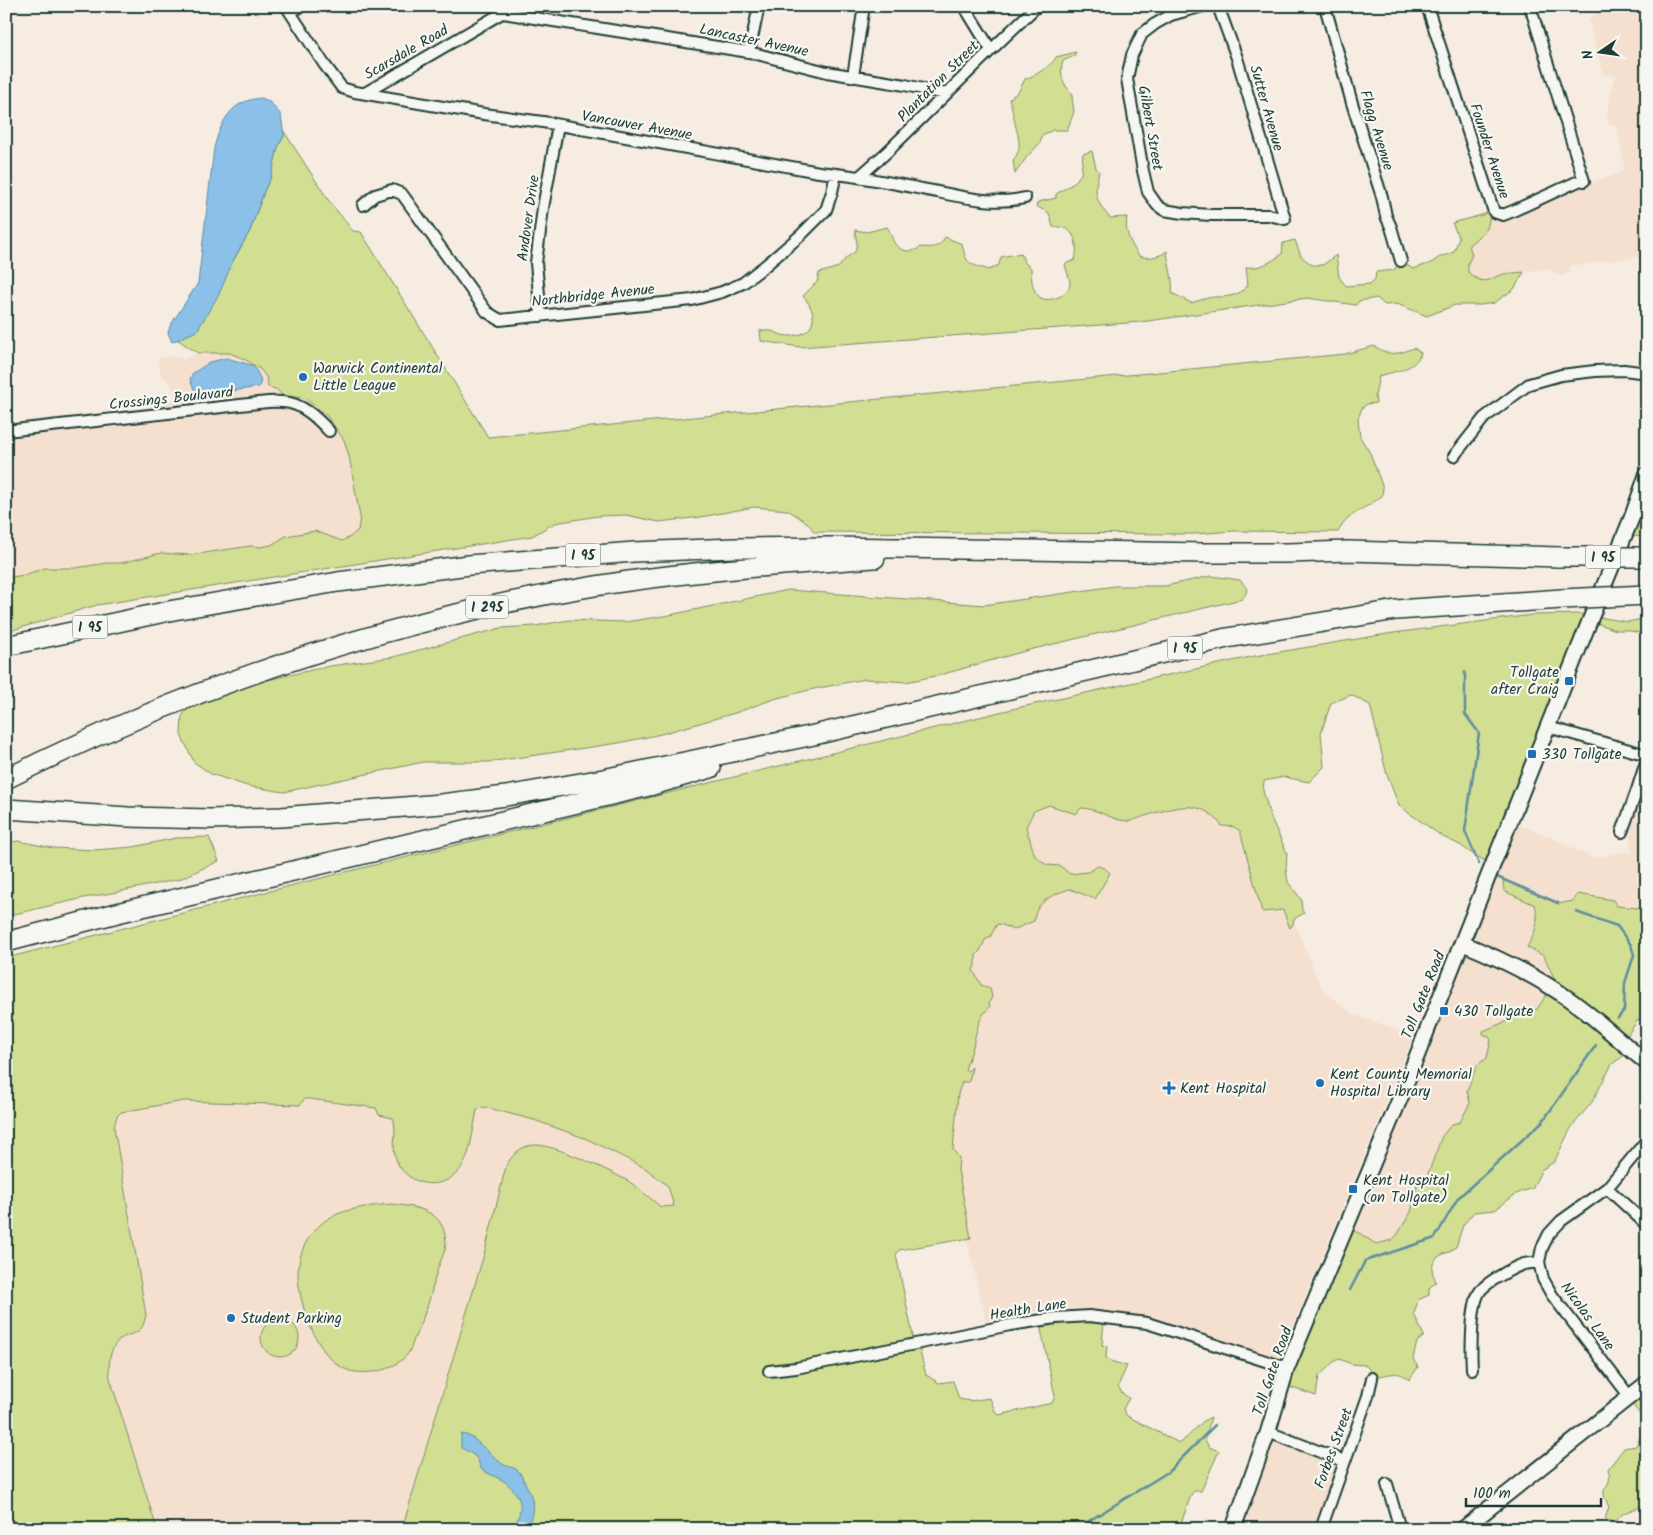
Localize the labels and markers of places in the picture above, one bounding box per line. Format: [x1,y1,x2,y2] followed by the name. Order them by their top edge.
[313,357,443,398] place label: Warwick Continental Little League
[297,371,309,383] marker: Warwick Continental Little League
[1491,661,1559,702] place label: Tollgate after Craig
[1563,675,1575,687] marker: Tollgate after Craig
[1542,743,1622,767] place label: 330 Tollgate
[1526,748,1538,760] marker: 330 Tollgate
[1454,1000,1533,1024] place label: 430 Tollgate
[1438,1005,1450,1017] marker: 430 Tollgate
[1330,1063,1472,1104] place label: Kent County Memorial Hospital Library
[1180,1077,1266,1101] place label: Kent Hospital
[1314,1077,1326,1089] marker: Kent County Memorial Hospital Library
[1162,1081,1176,1095] marker: Kent Hospital
[1363,1169,1449,1210] place label: Kent Hospital (on Tollgate)
[1347,1183,1359,1195] marker: Kent Hospital (on Tollgate)
[241,1307,342,1331] place label: Student Parking
[225,1312,237,1324] marker: Student Parking

